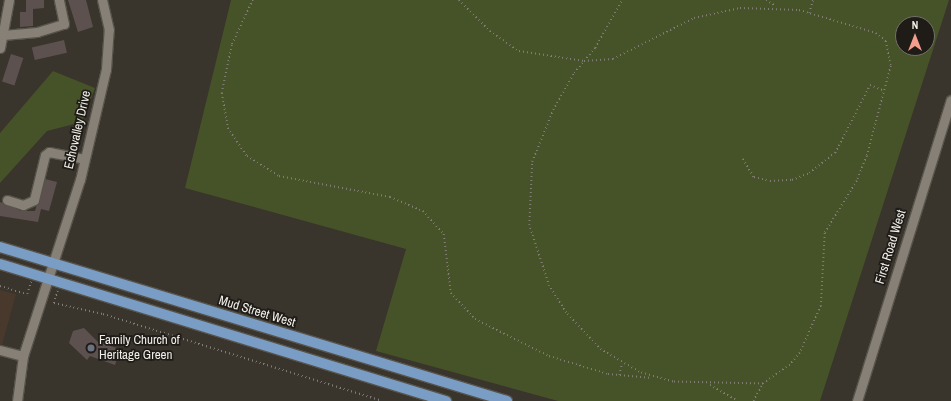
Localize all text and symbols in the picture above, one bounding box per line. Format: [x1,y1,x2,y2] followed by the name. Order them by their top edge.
[895,16,935,56] north arrow
[912,18,918,32] text: N
[61,89,95,171] street label: Echovalley Drive
[872,208,910,286] street label: First Road West
[217,293,297,331] street label: Mud Street West
[99,333,180,364] place label: Family Church of Heritage Green
[86,343,96,353] marker: Family Church of Heritage Green

